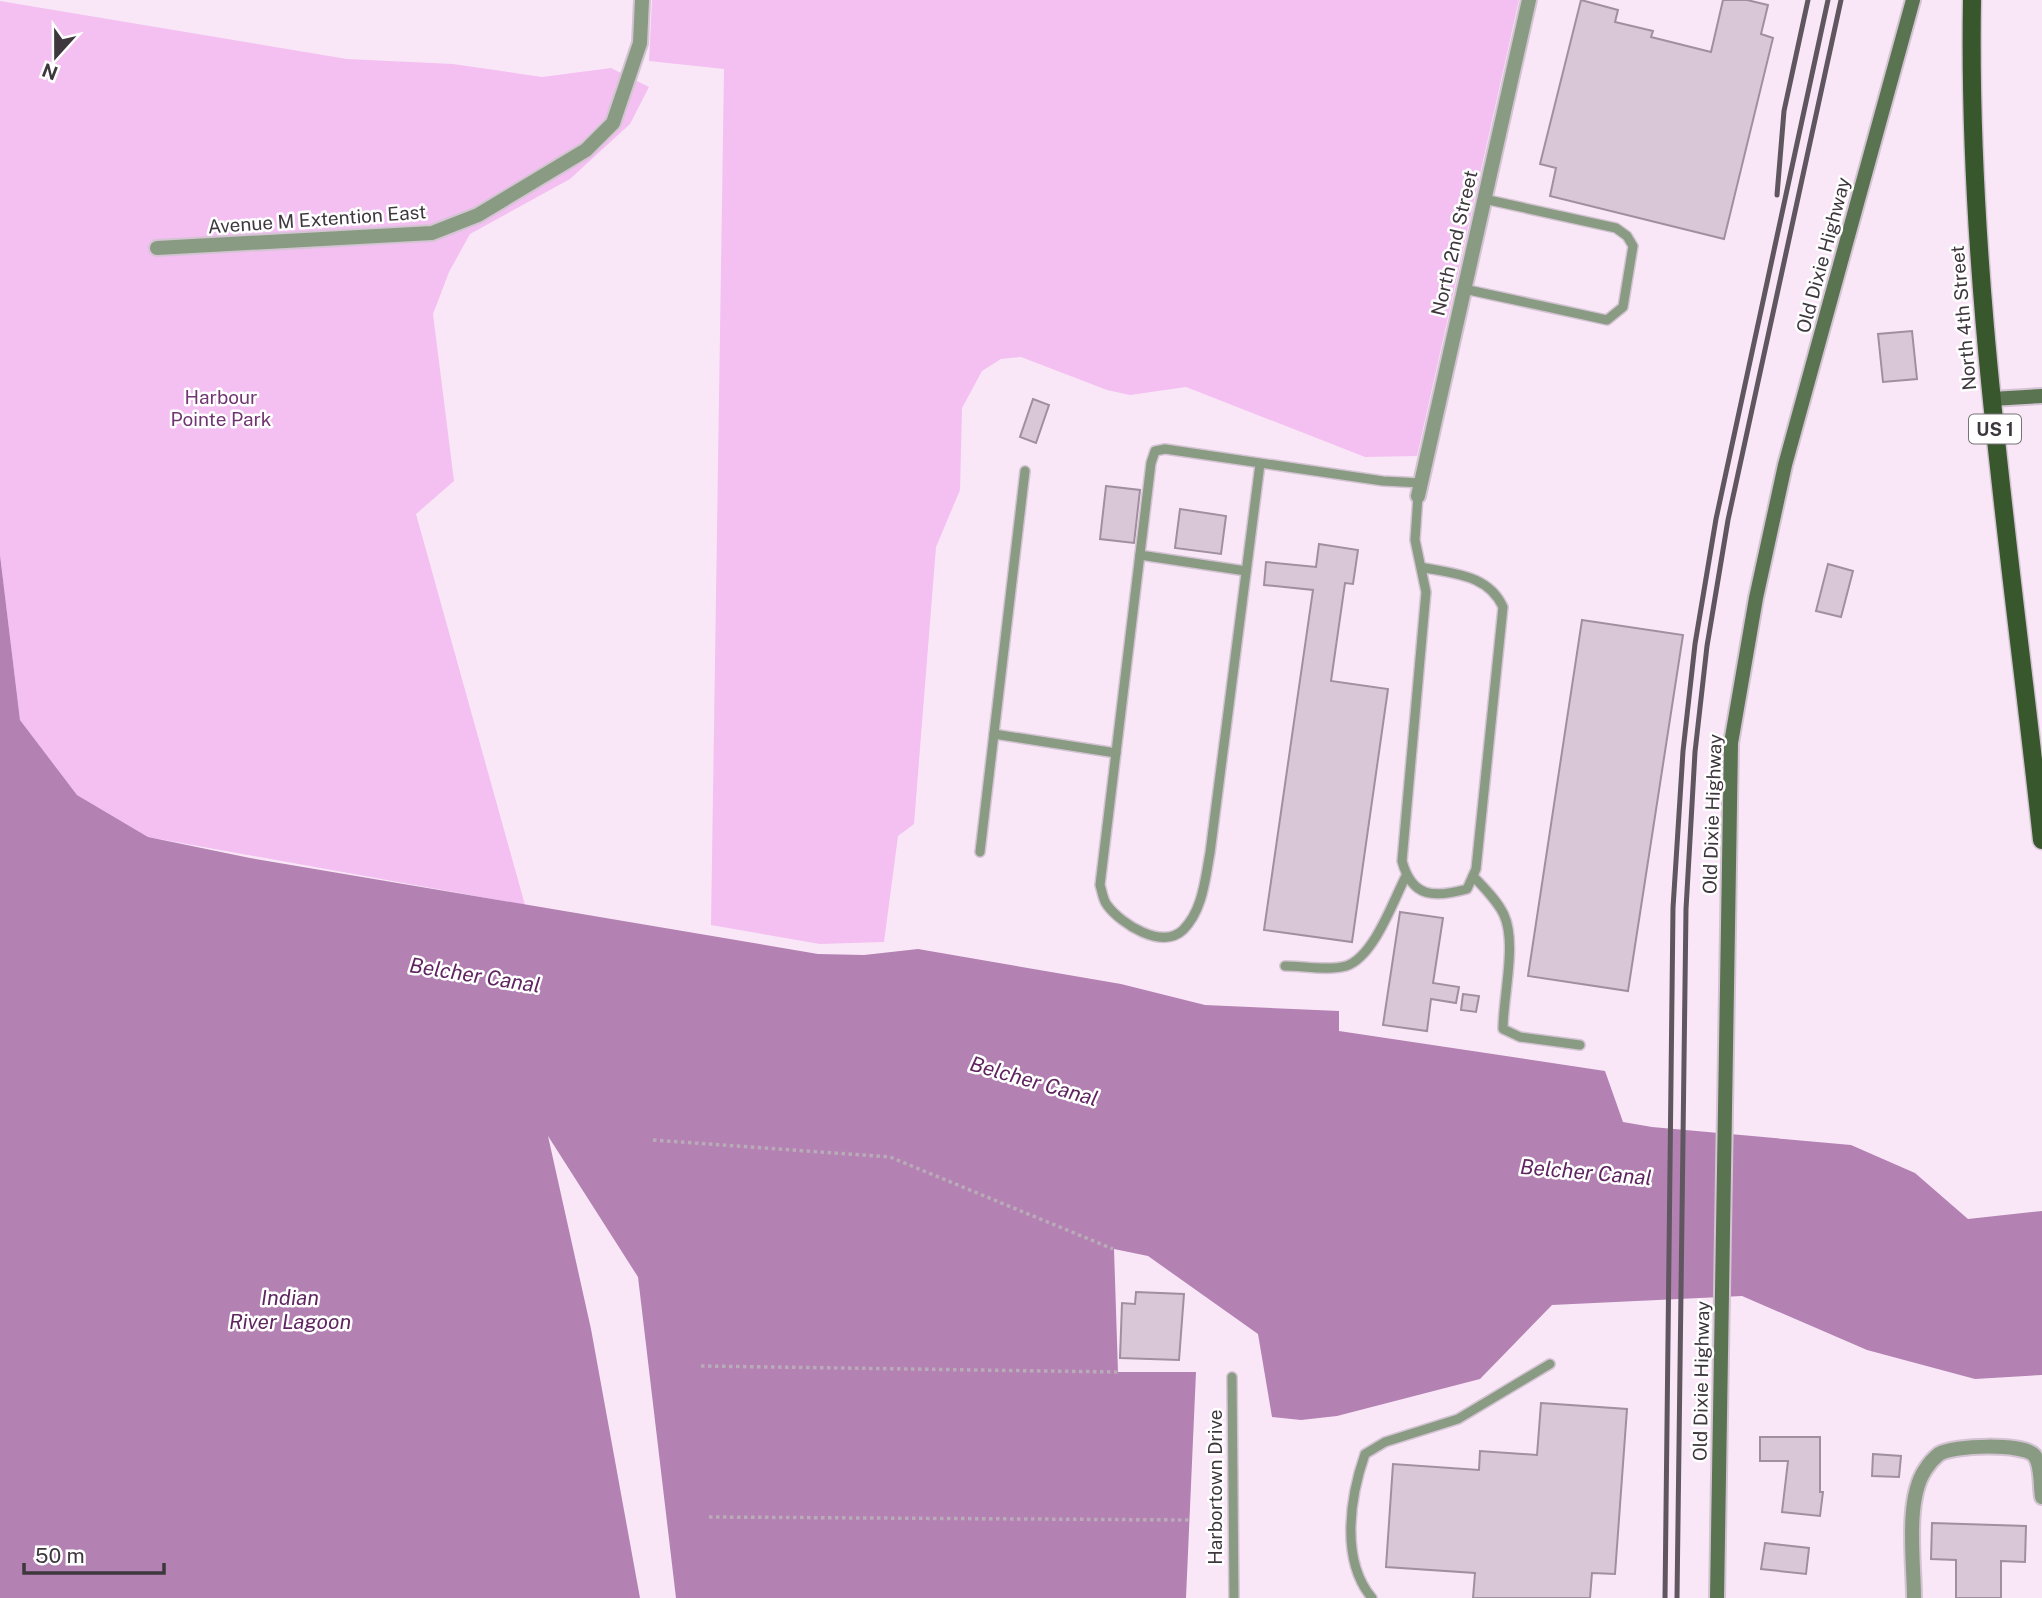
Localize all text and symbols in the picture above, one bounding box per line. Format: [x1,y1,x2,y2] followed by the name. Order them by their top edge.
[21,21,91,91] north arrow
[39,59,61,85] text: N
[1427,168,1481,318] street label: North 2nd Street
[1792,175,1854,335] street label: Old Dixie Highway
[207,200,427,238] street label: Avenue M Extention East
[1946,245,1980,391] street label: North 4th Street
[171,386,272,430] park label: Harbour Pointe Park
[1969,414,2021,444] road number: US 1
[1698,734,1726,894] street label: Old Dixie Highway
[408,952,542,998] water label: Belcher Canal
[967,1051,1101,1111] water label: Belcher Canal
[1519,1154,1653,1190] water label: Belcher Canal
[229,1285,351,1334] water label: Indian River Lagoon
[1689,1301,1713,1461] street label: Old Dixie Highway
[1204,1409,1226,1565] street label: Harbortown Drive
[24,1532,164,1576] scale bar
[35,1543,85,1568] text: 50 m

